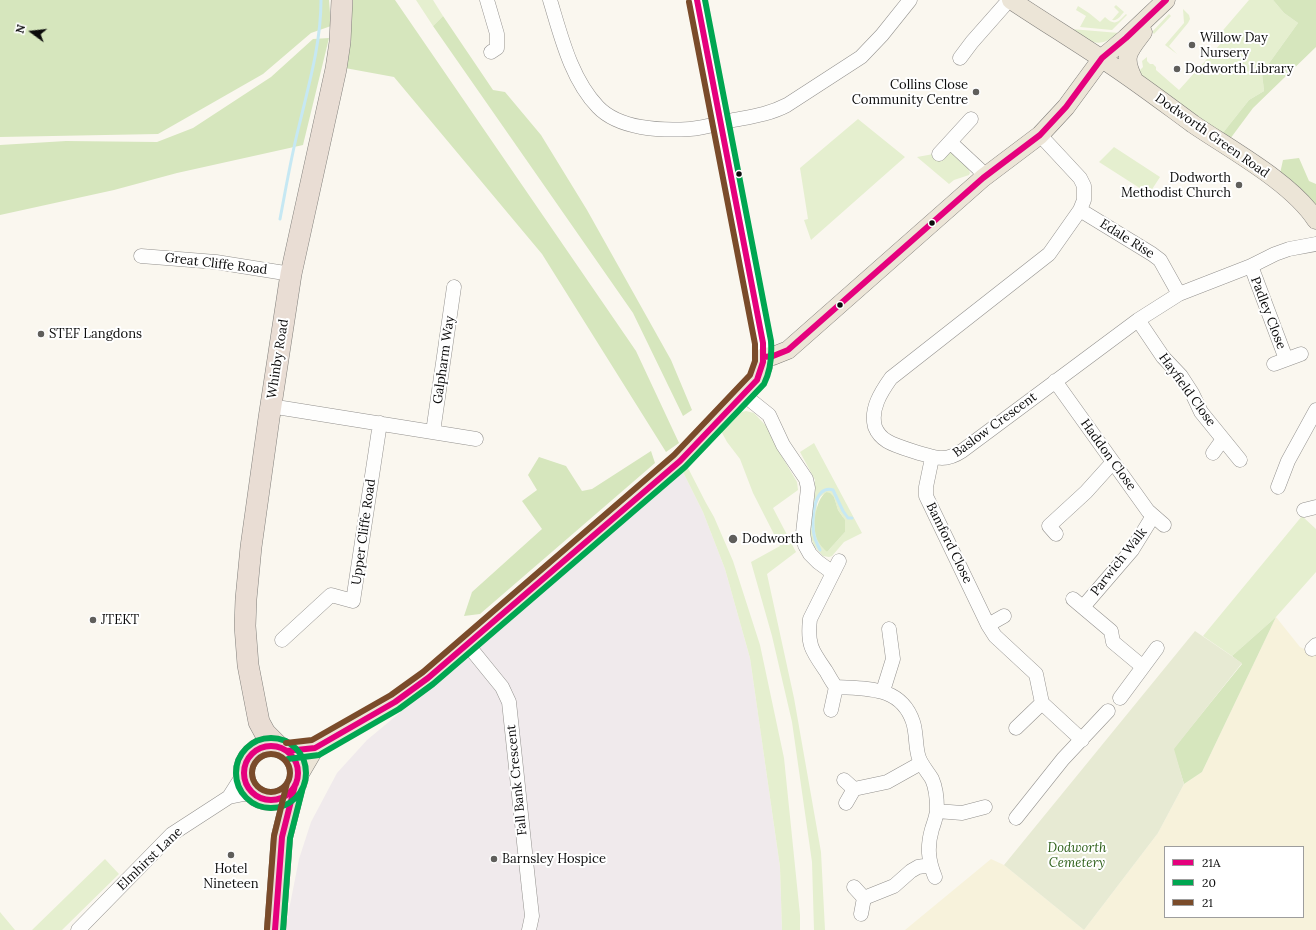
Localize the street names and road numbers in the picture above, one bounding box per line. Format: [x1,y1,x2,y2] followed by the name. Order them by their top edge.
[1152,91,1272,181] street label: Dodworth Green Road
[1097,216,1157,262] street label: Edale Rise
[164,250,268,278] street label: Great Cliffe Road
[1247,275,1289,351] street label: Padley Close
[430,315,458,405] street label: Galpharm Way
[264,318,292,400] street label: Whinby Road
[1155,350,1219,430] street label: Hayfield Close
[950,389,1040,461] street label: Baslow Crescent
[1077,416,1139,494] street label: Haddon Close
[349,478,379,586] street label: Upper Cliffe Road
[923,500,975,586] street label: Bamford Close
[1088,525,1150,599] street label: Parwich Walk
[503,724,531,836] street label: Fall Bank Crescent
[114,824,186,894] street label: Elmhirst Lane

